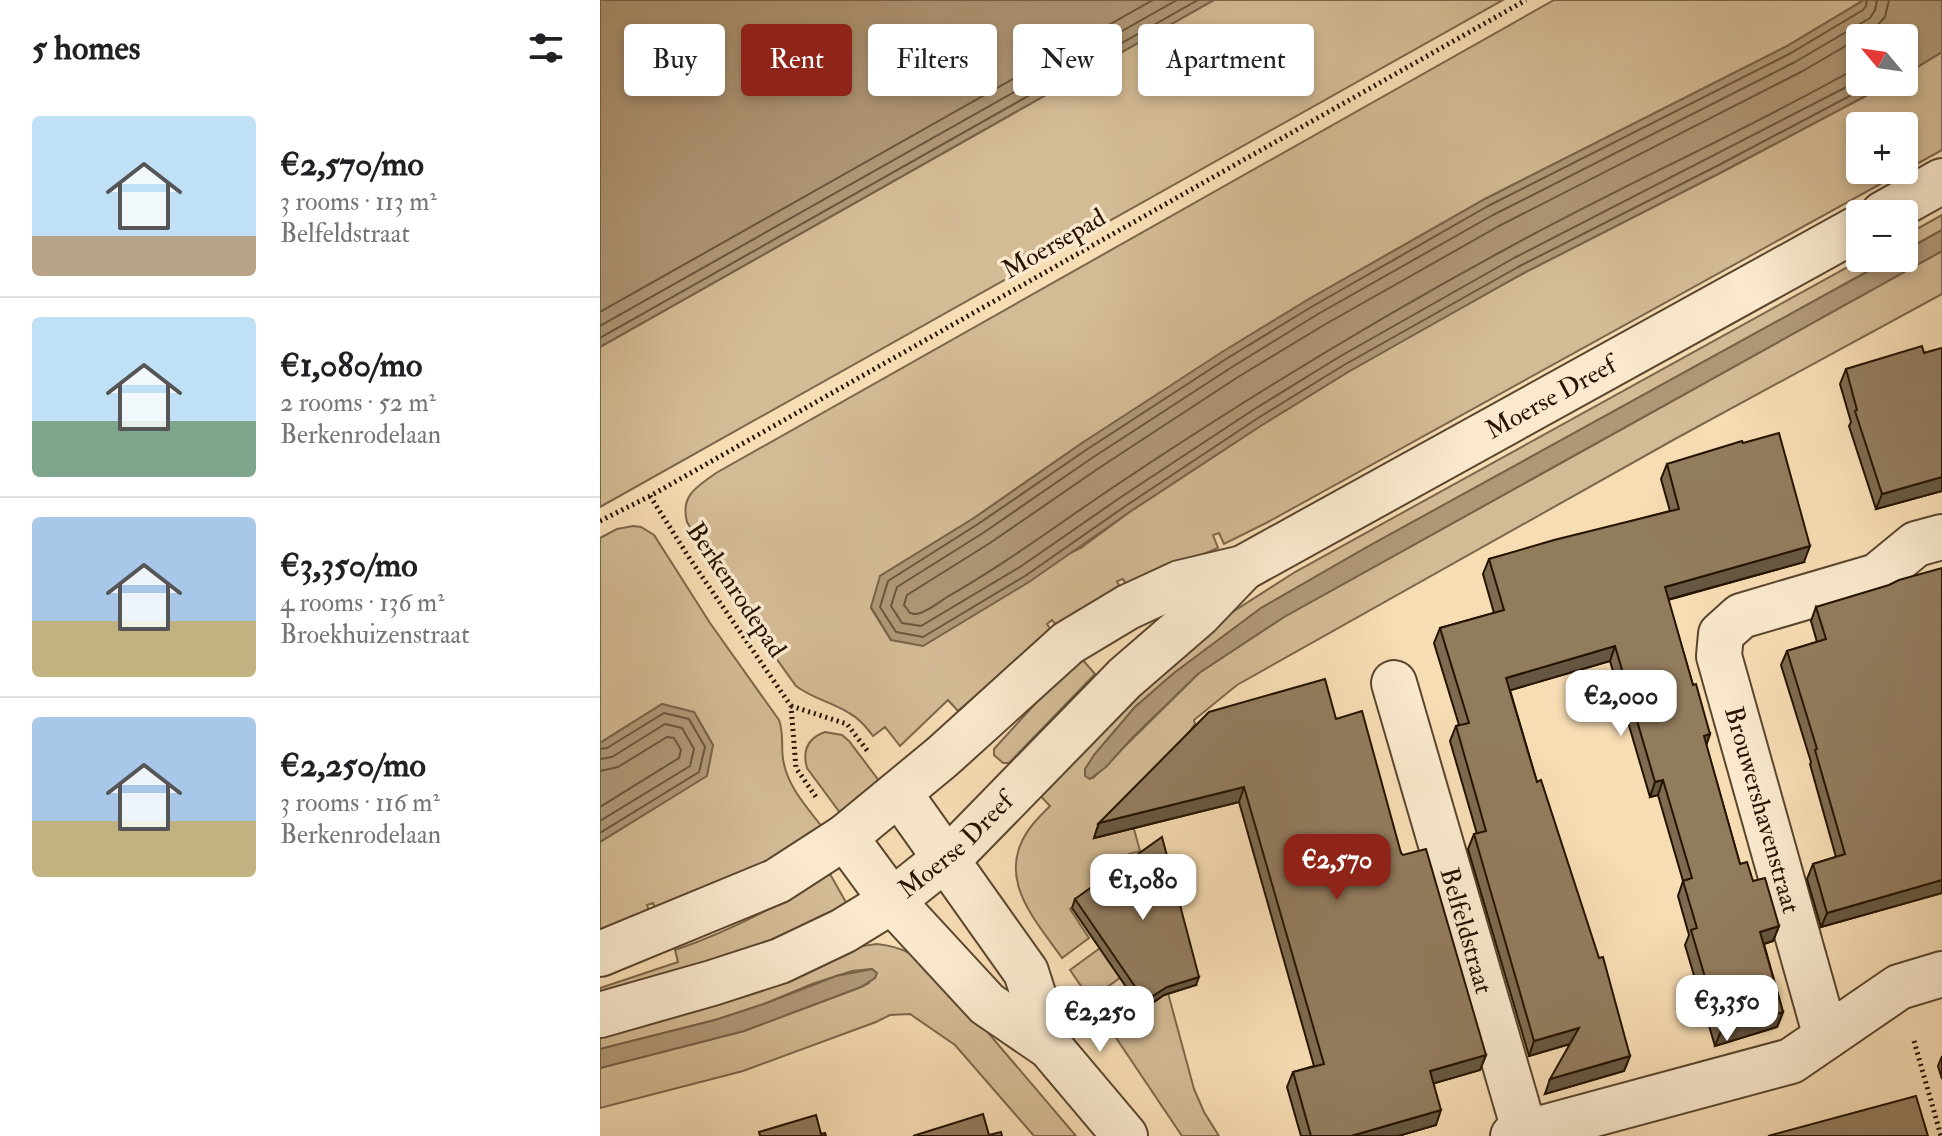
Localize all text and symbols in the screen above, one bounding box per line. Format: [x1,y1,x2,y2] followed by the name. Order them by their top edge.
[624,24,725,96] chip: Buy
[741,24,852,96] chip: Rent
[868,24,997,96] chip: Filters
[1013,24,1122,96] chip: New
[1138,24,1314,96] chip: Apartment
[1846,24,1918,96] north arrow
[1846,24,1918,272] map controls
[524,26,568,70] icon: filters
[32,27,140,70] text: 5 homes
[1846,112,1918,184] button: +
[280,143,424,186] text: €2,570/mo
[96,148,192,244] icon: home
[280,186,437,218] text: 3 rooms · 113 m²
[1846,200,1918,272] button: −
[997,202,1112,287] street label: Moersepad
[280,218,410,250] text: Belfeldstraat
[280,344,422,387] text: €1,080/mo
[1480,347,1625,447] street label: Moerse Dreef
[96,349,192,445] icon: home
[280,387,436,419] text: 2 rooms · 52 m²
[280,419,441,451] text: Berkenrodelaan
[678,516,793,664] street label: Berkenrodepad
[280,544,418,587] text: €3,350/mo
[96,549,192,645] icon: home
[280,587,445,619] text: 4 rooms · 136 m²
[280,619,470,651] text: Broekhuizenstraat
[1556,670,1686,738] pin: €2,000
[1584,680,1658,712] text: €2,000
[1717,703,1807,917] street label: Brouwershavenstraat
[280,744,426,787] text: €2,250/mo
[96,749,192,845] icon: home
[892,783,1023,906] street label: Moerse Dreef
[280,787,440,819] text: 3 rooms · 116 m²
[280,819,441,851] text: Berkenrodelaan
[1272,834,1402,902] pin: €2,570
[1302,844,1372,876] text: €2,570
[1078,854,1208,922] pin: €1,080
[1108,864,1178,896] text: €1,080
[1433,864,1500,998] street label: Belfeldstraat
[1662,975,1792,1043] pin: €3,350
[1694,985,1760,1017] text: €3,350
[1035,986,1165,1054] pin: €2,250
[1064,996,1136,1028] text: €2,250

